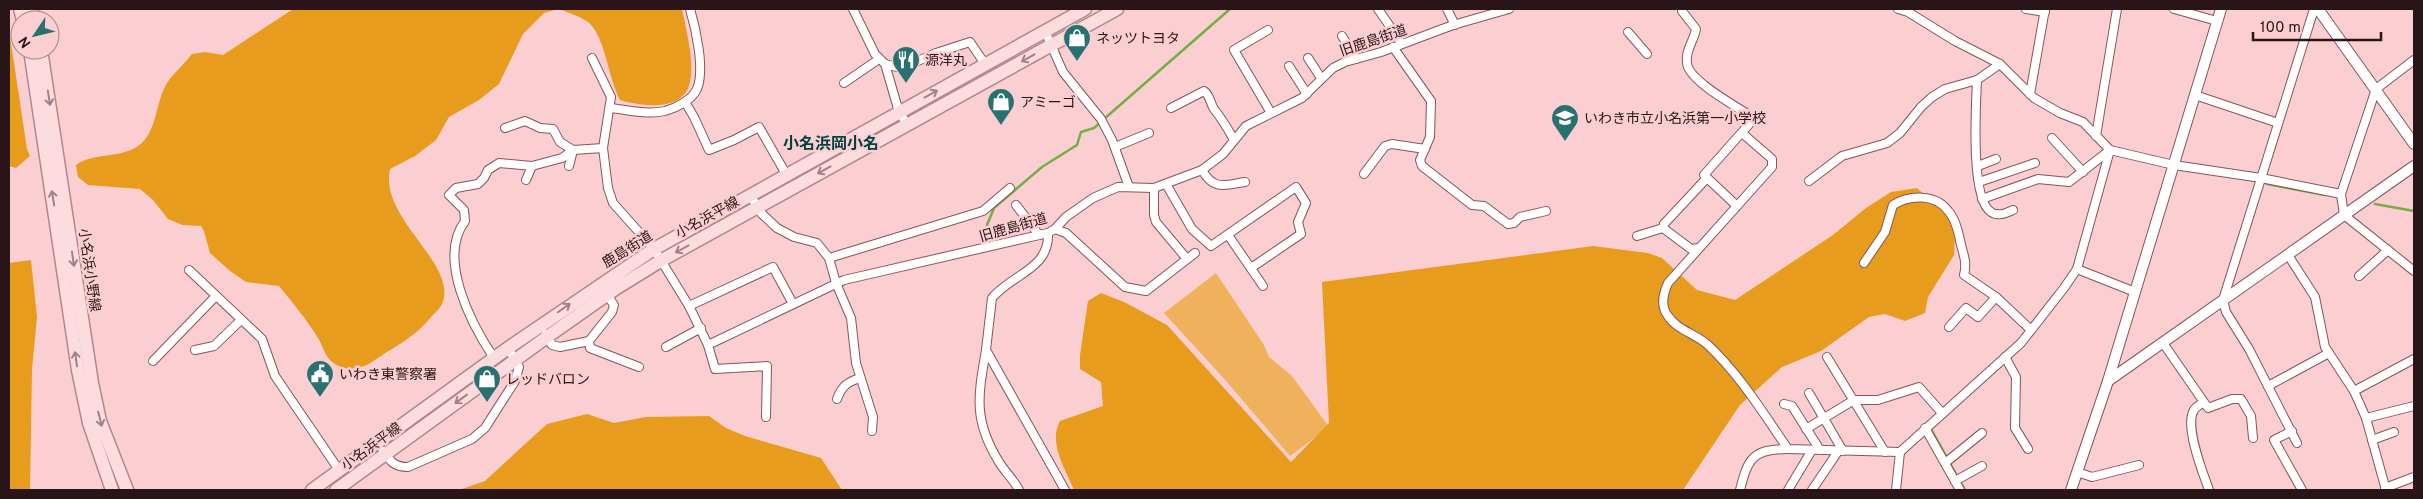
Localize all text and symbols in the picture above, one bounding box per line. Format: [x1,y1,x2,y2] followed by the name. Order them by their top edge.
[10,10,60,60] north arrow
[2253,10,2380,42] scale bar
[2260,19,2301,38] text: 100 m
[1338,22,1409,61] street label: 旧鹿島街道
[1062,23,1092,62] shop icon: ネッツトヨタ
[1096,31,1180,48] place label: ネッツトヨタ
[16,33,35,51] text: N
[891,45,921,84] restaurant icon: 源洋丸
[925,53,967,70] place label: 源洋丸
[1021,53,1036,63] one-way arrow
[986,87,1016,126] shop icon: アミーゴ
[923,89,938,98] one-way arrow
[44,90,54,106] one-way arrow
[1020,95,1076,112] place label: アミーゴ
[1550,103,1580,142] school or university icon: いわき市立小名浜第一小学校
[1584,110,1766,128] place label: いわき市立小名浜第一小学校
[783,135,879,155] district label: 小名浜岡小名
[817,165,832,175] one-way arrow
[48,191,58,207] one-way arrow
[673,194,742,243] street label: 小名浜平線
[977,211,1049,246] street label: 旧鹿島街道
[74,227,103,313] street label: 小名浜小野線
[600,228,656,272] street label: 鹿島街道
[676,244,690,254] one-way arrow
[68,250,78,266] one-way arrow
[557,303,571,313] one-way arrow
[71,351,81,367] one-way arrow
[305,359,335,398] public building icon: いわき東警察署
[472,364,502,403] shop icon: レッドバロン
[339,367,437,384] place label: いわき東警察署
[506,372,590,389] place label: レッドバロン
[455,394,469,404] one-way arrow
[96,411,105,427] one-way arrow
[339,420,405,475] street label: 小名浜平線

